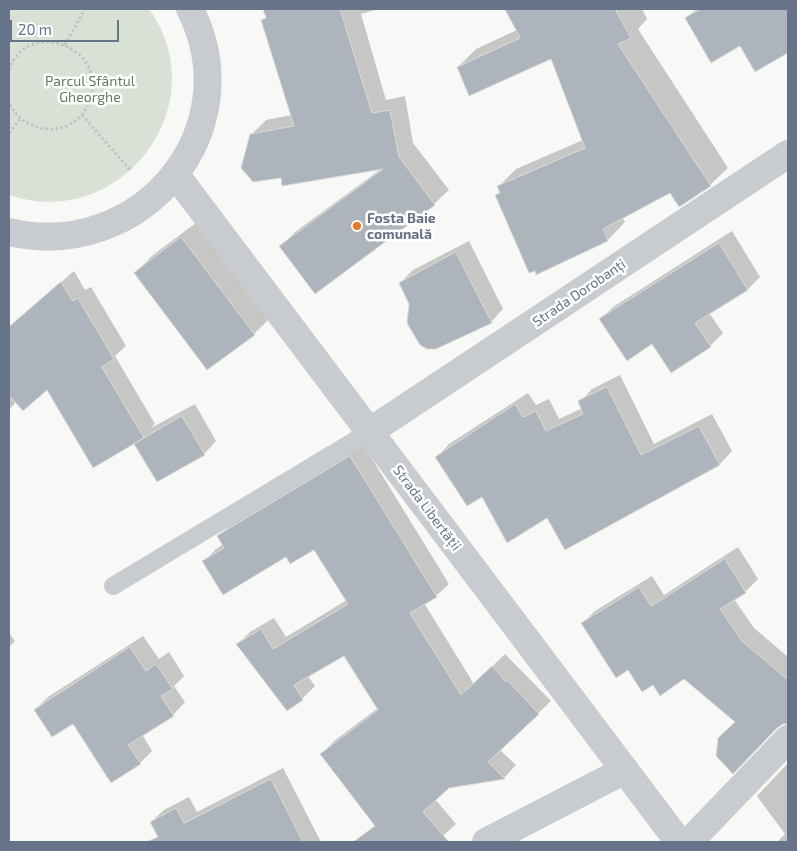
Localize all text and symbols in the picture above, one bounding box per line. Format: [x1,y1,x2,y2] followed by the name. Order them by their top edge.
[12,10,121,42] scale bar
[18,20,52,38] text: 20 m
[45,73,135,105] park label: Parcul Sfântul Gheorghe
[367,210,436,242] place label: Fosta Baie comunală
[351,220,363,232] marker: Fosta Baie comunală
[529,256,629,330] street label: Strada Dorobanți
[390,462,464,554] street label: Strada Libertății

